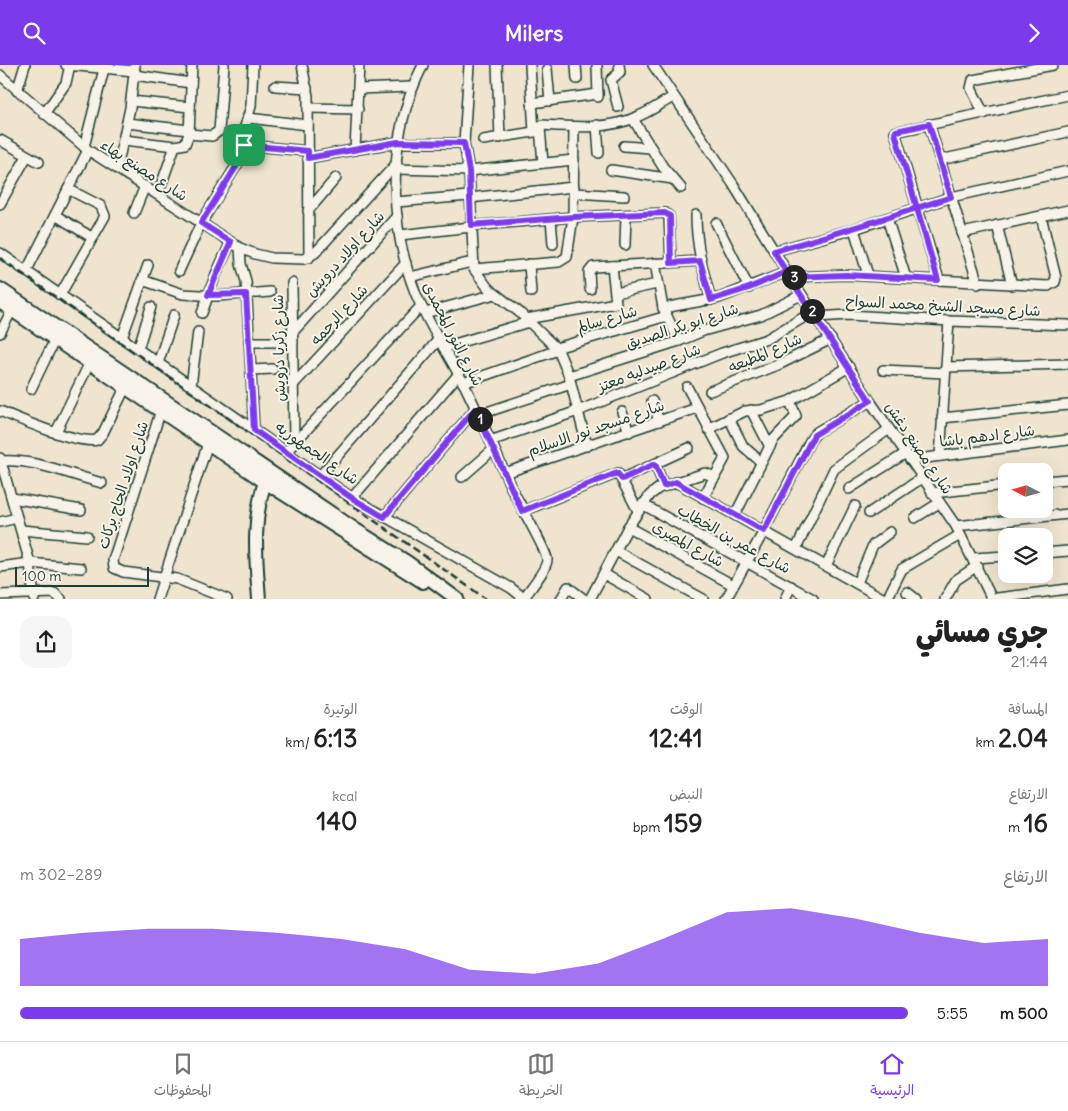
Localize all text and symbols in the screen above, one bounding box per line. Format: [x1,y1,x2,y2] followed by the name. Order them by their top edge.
[20,19,48,47] icon: search
[505,19,563,47] text: Milers
[1020,19,1048,47] icon: forward
[223,124,265,166] pin
[230,131,258,159] icon: arrive
[96,134,191,207] street label: شارع مصنع بهاء
[301,207,389,301] street label: شارع اولاد درويش
[782,265,806,289] pin: 3
[791,268,798,286] text: 3
[418,279,488,389] street label: شارع النور المحمدى
[306,280,372,350] street label: شارع الرحمه
[845,291,1041,321] street label: شارع مسجد الشيخ محمد السواح
[268,294,290,402] street label: شارع زكريا درويش
[623,298,741,354] street label: شارع ابو بكر الصديق
[800,299,824,323] pin: 2
[574,301,640,338] street label: شارع سالم
[809,302,816,320] text: 2
[725,329,805,377] street label: شارع المطبعه
[593,339,704,398] street label: شارع صيدليه معتز
[525,395,667,462] street label: شارع مسجد نور الاسلام
[880,398,957,499] street label: شارع مصنع دغش
[468,407,492,431] pin: 1
[478,410,483,428] text: 1
[271,417,363,489] street label: شارع الجمهوريه
[93,418,153,552] street label: شارع اولاد الحاج بركات
[938,420,1036,454] street label: شارع ادهم باشا
[998,463,1052,517] north arrow
[998,463,1053,583] map controls
[674,500,794,578] street label: شارع عمر بن الخطاب
[649,516,727,572] street label: شارع المصرى
[998,528,1053,583] button: layers
[15,563,149,587] scale bar
[22,567,62,585] text: 100 m
[916,614,1048,650] text: جري مسائي
[20,616,72,668] button: share
[1011,651,1048,671] text: 21:44
[324,700,357,718] text: الوتيرة
[670,700,703,718] text: الوقت
[1008,700,1048,718] text: المسافة
[313,722,357,754] text: 6:13
[649,722,703,754] text: 12:41
[998,722,1048,754] text: 2.04
[285,733,313,751] text: /km
[975,733,998,751] text: km
[669,785,703,803] text: النبض
[1009,785,1048,803] text: الارتفاع
[332,787,357,805] text: kcal
[317,805,357,837] text: 140
[664,807,703,839] text: 159
[1024,807,1048,839] text: 16
[633,818,664,836] text: bpm
[1008,818,1024,836] text: m
[20,864,103,884] text: 289–302 m
[1003,866,1048,886] text: الارتفاع
[937,1003,968,1023] text: 5:55
[1000,1003,1048,1023] text: 500 m
[154,1050,211,1103] tab: المحفوظات
[519,1050,563,1103] tab: الخريطة
[870,1050,914,1103] tab: الرئيسية

